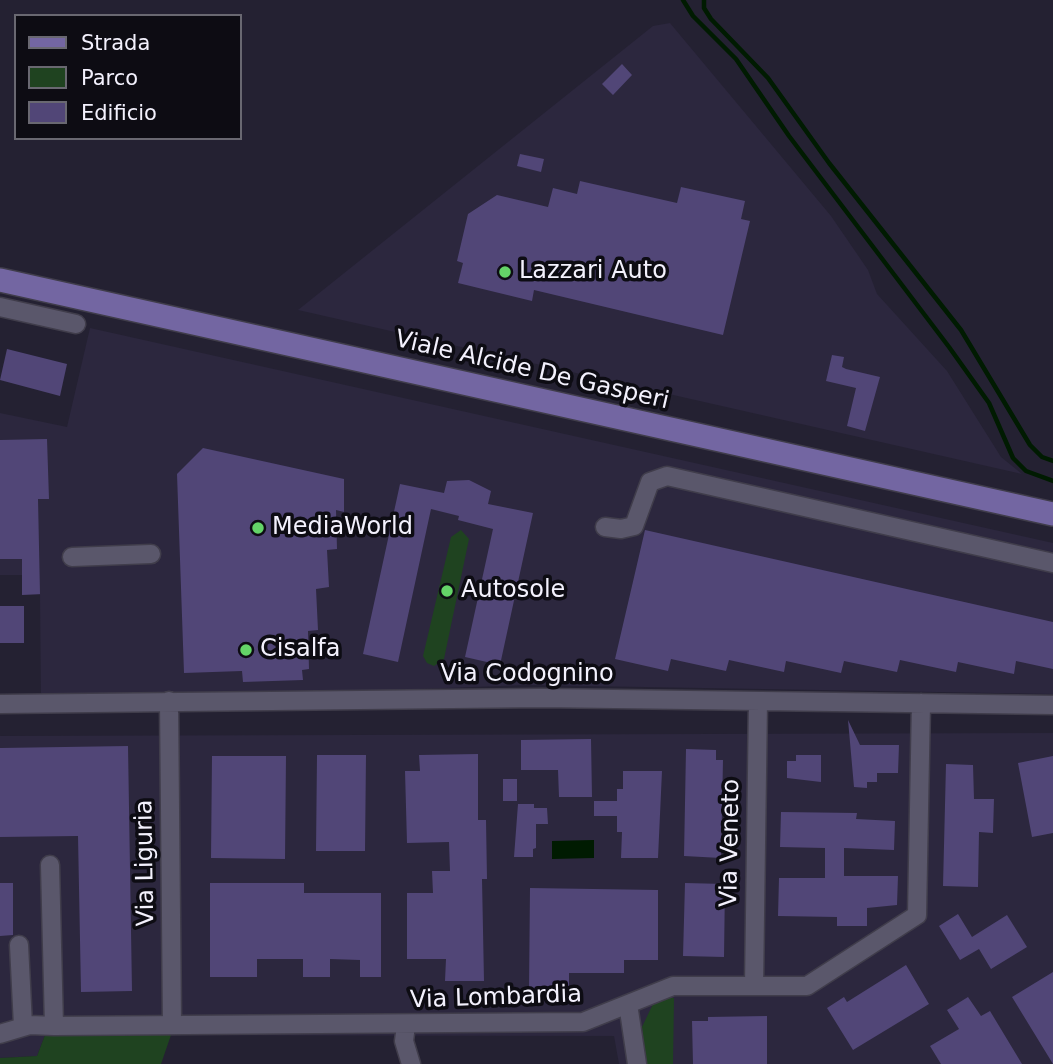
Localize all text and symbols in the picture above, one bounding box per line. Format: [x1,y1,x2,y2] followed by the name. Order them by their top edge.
[14,14,242,140] legend
[81,31,150,55] text: Strada
[81,66,138,90] text: Parco
[81,101,157,125] text: Edificio
[519,258,667,286] place label: Lazzari Auto
[497,264,513,280] marker: Lazzari Auto
[392,325,672,417] street label: Viale Alcide De Gasperi
[272,514,413,542] place label: MediaWorld
[250,520,266,536] marker: MediaWorld
[461,577,565,605] place label: Autosole
[439,583,455,599] marker: Autosole
[260,636,340,664] place label: Cisalfa
[238,642,254,658] marker: Cisalfa
[440,661,614,689] street label: Via Codognino
[715,779,747,907] street label: Via Veneto
[130,799,162,927] street label: Via Liguria
[410,981,582,1015] street label: Via Lombardia

